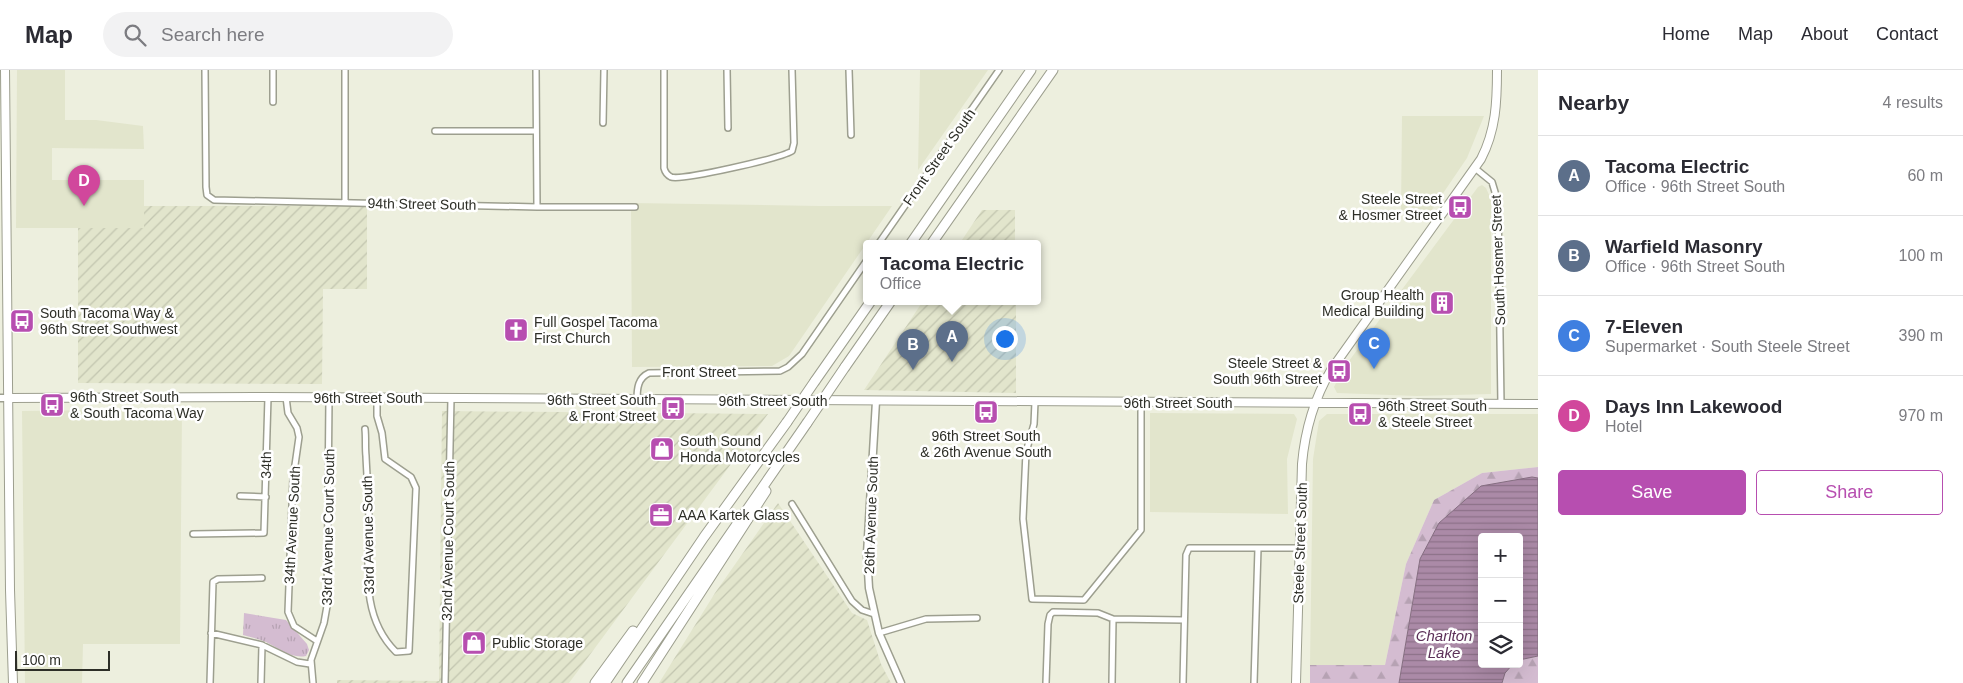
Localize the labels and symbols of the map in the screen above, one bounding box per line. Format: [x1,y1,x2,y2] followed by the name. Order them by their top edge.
[900,106,978,208] street label: Front Street South
[68,165,100,206] pin: D
[1339,191,1442,223] place label: Steele Street & Hosmer Street
[1447,194,1473,220] bus stop icon: Steele Street & Hosmer Street
[1488,194,1508,326] street label: South Hosmer Street
[367,195,477,213] street label: 94th Street South
[1322,287,1424,319] place label: Group Health Medical Building
[1429,290,1455,316] building icon: Group Health Medical Building
[40,305,178,337] place label: South Tacoma Way & 96th Street Southwest
[9,308,35,334] bus stop icon: South Tacoma Way & 96th Street Southwest
[534,314,658,346] place label: Full Gospel Tacoma First Church
[503,317,529,343] church icon: Full Gospel Tacoma First Church
[936,321,968,362] pin: A
[992,326,1018,352] your location
[1358,328,1390,369] pin: C
[897,329,929,370] pin: B
[1213,355,1323,387] place label: Steele Street & South 96th Street
[1326,358,1352,384] bus stop icon: Steele Street & South 96th Street
[662,364,736,380] street label: Front Street
[70,389,204,421] place label: 96th Street South & South Tacoma Way
[314,390,422,406] street label: 96th Street South
[39,392,65,418] bus stop icon: 96th Street South & South Tacoma Way
[547,392,656,424] place label: 96th Street South & Front Street
[719,393,827,409] street label: 96th Street South
[660,395,686,421] bus stop icon: 96th Street South & Front Street
[1124,395,1232,411] street label: 96th Street South
[1378,398,1487,430] place label: 96th Street South & Steele Street
[973,399,999,425] bus stop icon: 96th Street South & 26th Avenue South
[1347,401,1373,427] bus stop icon: 96th Street South & Steele Street
[920,428,1052,460] place label: 96th Street South & 26th Avenue South
[680,433,800,465] place label: South Sound Honda Motorcycles
[649,436,675,462] shop icon: South Sound Honda Motorcycles
[319,448,337,606] street label: 33rd Avenue Court South
[258,451,274,479] street label: 34th
[861,456,881,574] street label: 26th Avenue South
[439,461,457,621] street label: 32nd Avenue Court South
[281,466,303,584] street label: 34th Avenue South
[359,475,377,595] street label: 33rd Avenue South
[1290,482,1310,604] street label: Steele Street South
[648,502,674,528] office icon: AAA Kartek Glass
[678,507,789,523] place label: AAA Kartek Glass
[1416,627,1472,661] water label: Charlton Lake
[461,630,487,656] shop icon: Public Storage
[492,635,583,651] place label: Public Storage
[15,648,110,671] scale bar

